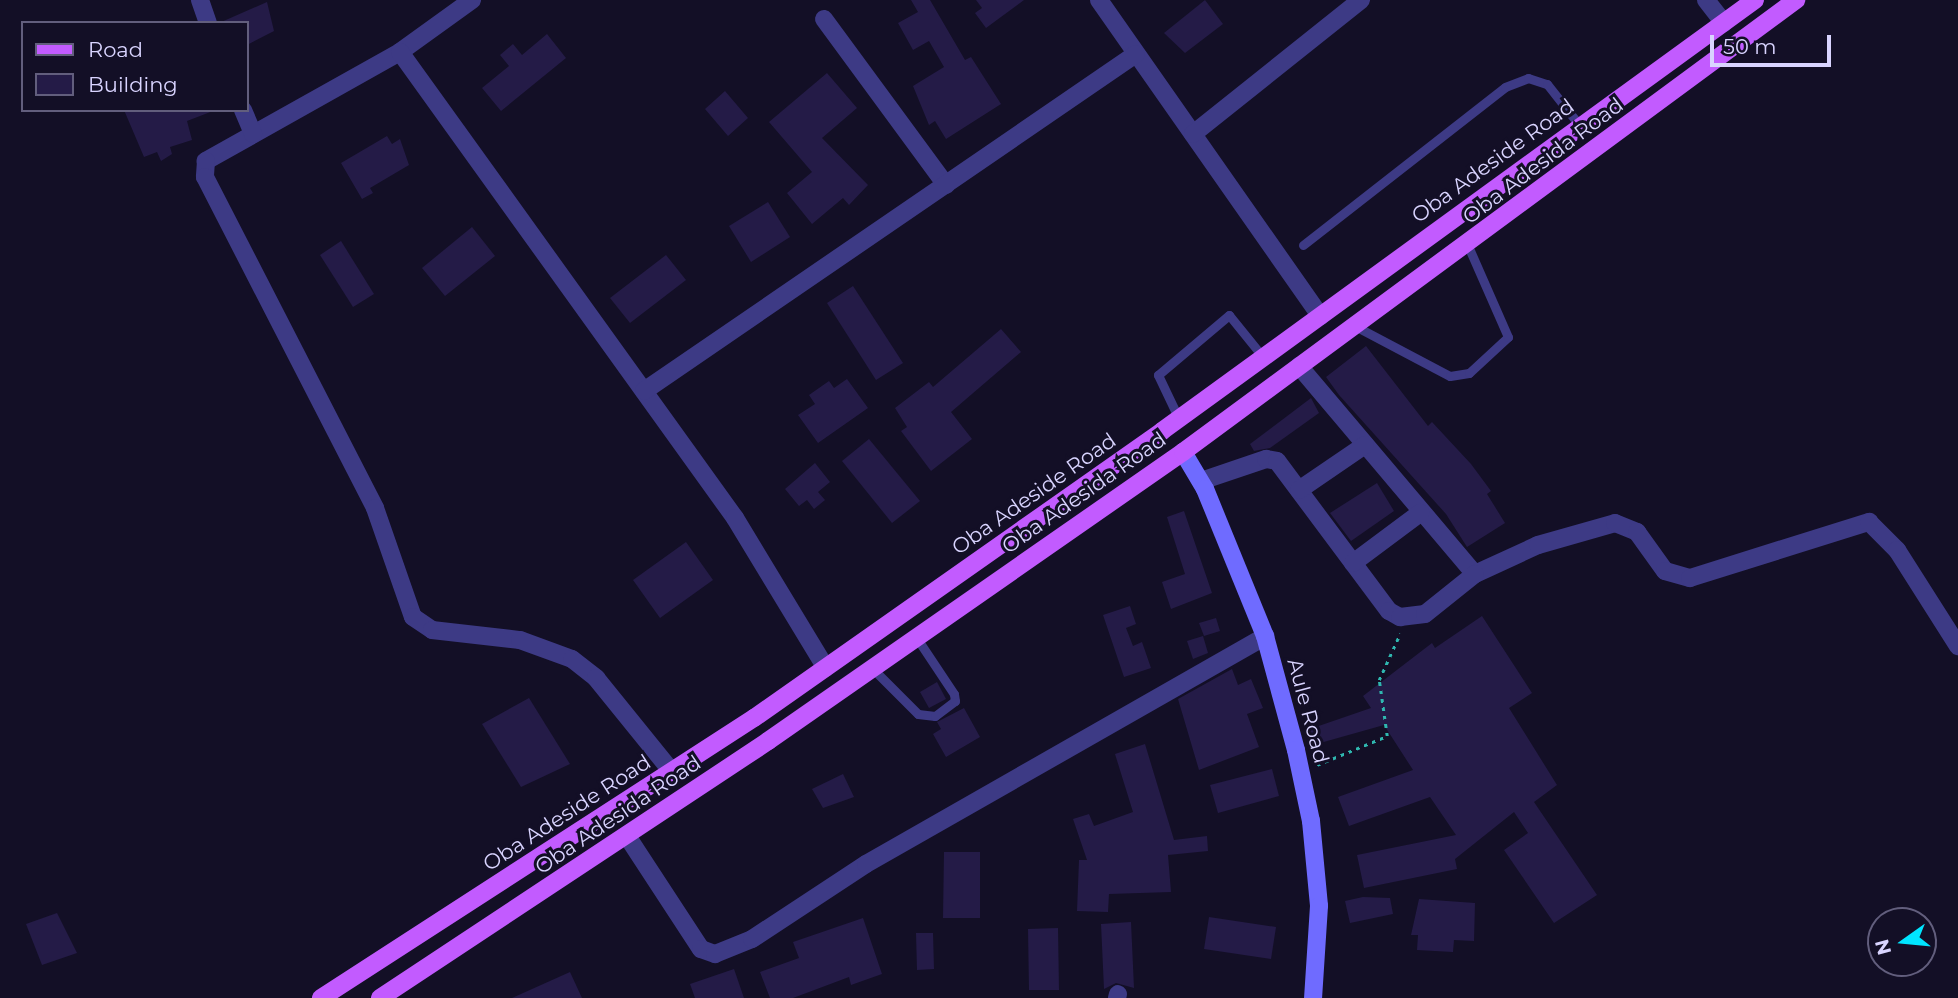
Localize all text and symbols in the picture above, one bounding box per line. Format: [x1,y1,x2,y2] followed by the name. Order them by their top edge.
[21,21,248,112] legend
[1713,21,1834,65] scale bar
[1723,34,1777,59] text: 50 m
[88,37,143,62] text: Road
[88,72,178,97] text: Building
[1458,92,1628,230] street label: Oba Adesida Road
[1407,94,1579,228] street label: Oba Adeside Road
[997,427,1171,559] street label: Oba Adesida Road
[947,428,1121,560] street label: Oba Adeside Road
[1282,656,1334,766] street label: Aule Road
[478,749,656,877] street label: Oba Adeside Road
[530,750,706,880] street label: Oba Adesida Road
[1867,907,1937,977] north arrow
[1870,937,1896,957] text: N

